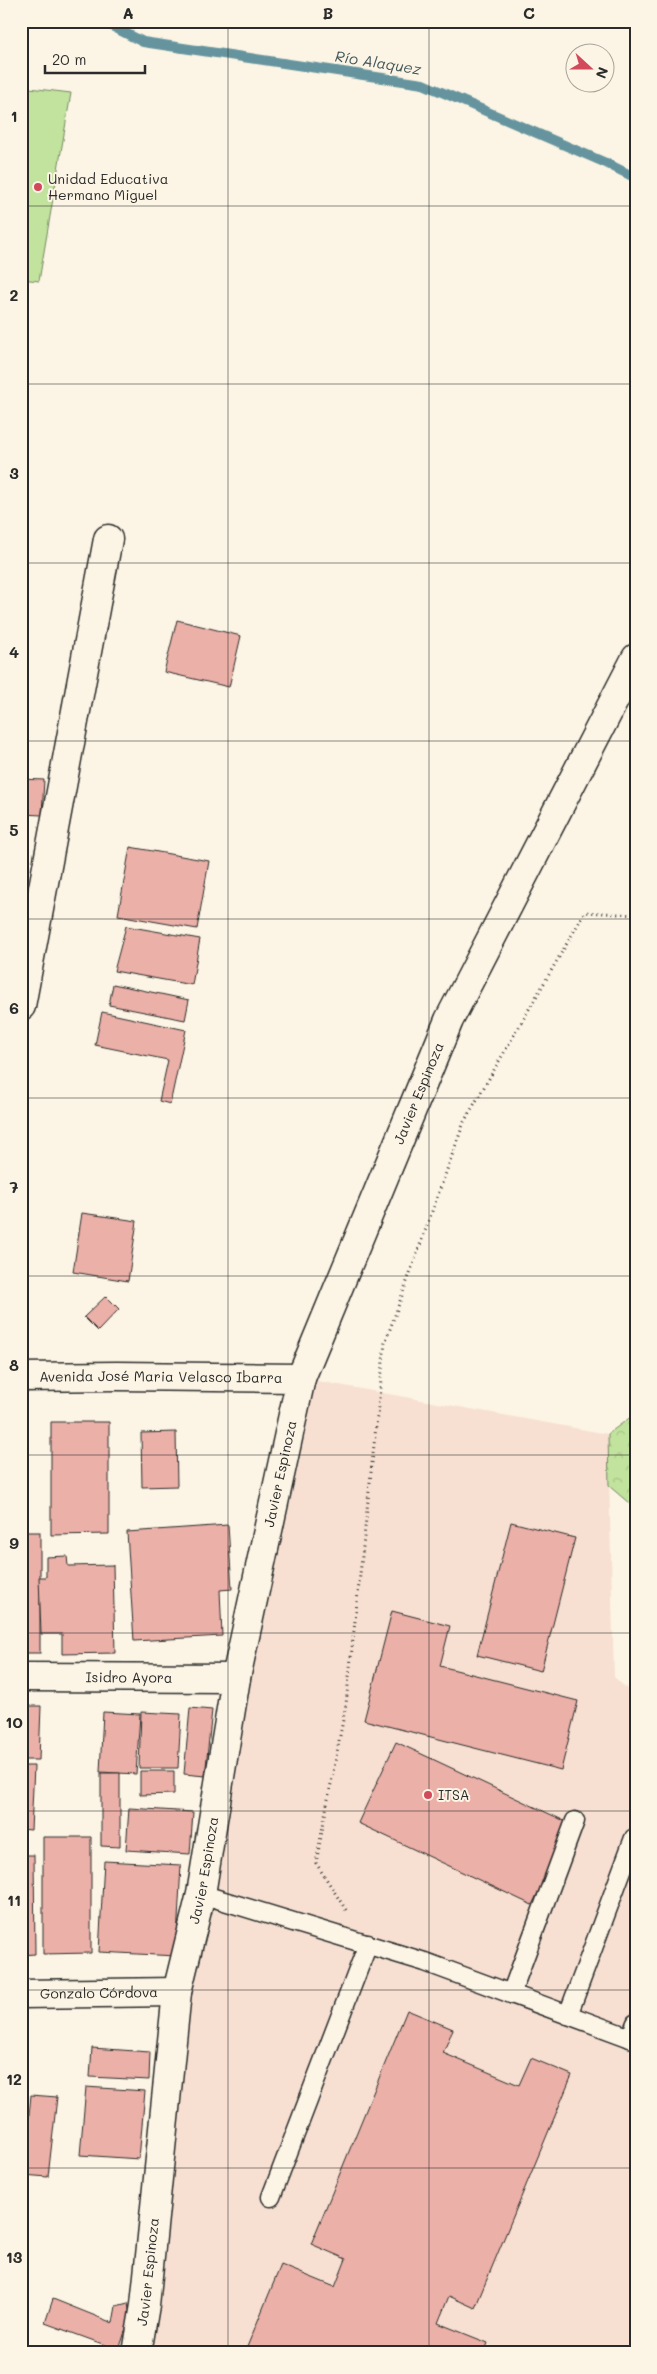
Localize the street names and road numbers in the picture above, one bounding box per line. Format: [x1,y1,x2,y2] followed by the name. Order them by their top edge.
[389,1039,448,1147] street label: Javier Espinoza
[39,1366,283,1387] street label: Avenida José Maria Velasco Ibarra
[259,1419,301,1529] street label: Javier Espinoza
[85,1667,173,1687] street label: Isidro Ayora
[184,1815,222,1926] street label: Javier Espinoza
[40,1982,158,2003] street label: Gonzalo Córdova
[132,2217,163,2327] street label: Javier Espinoza

